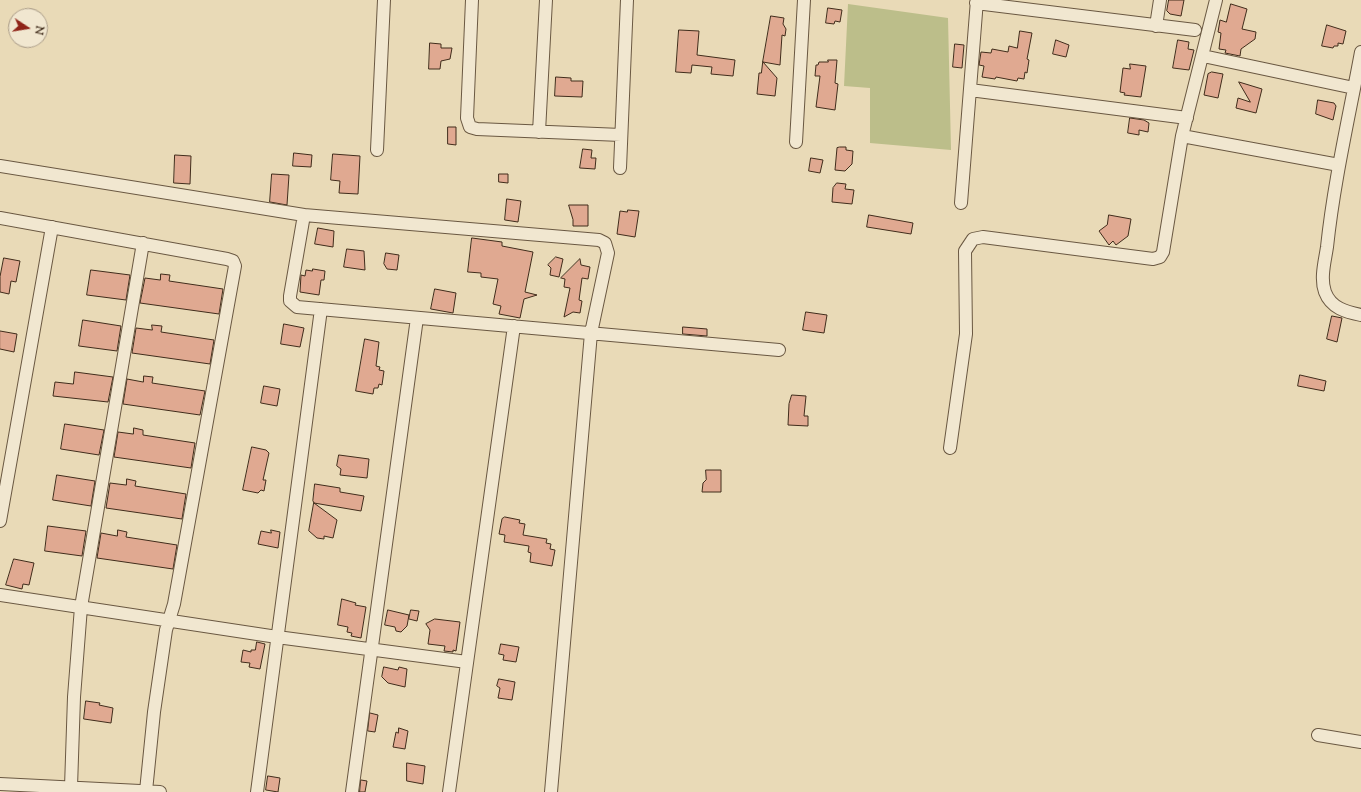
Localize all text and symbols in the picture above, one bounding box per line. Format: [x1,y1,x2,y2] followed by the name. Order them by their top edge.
[8,8,48,48] north arrow
[30,24,47,36] text: N

